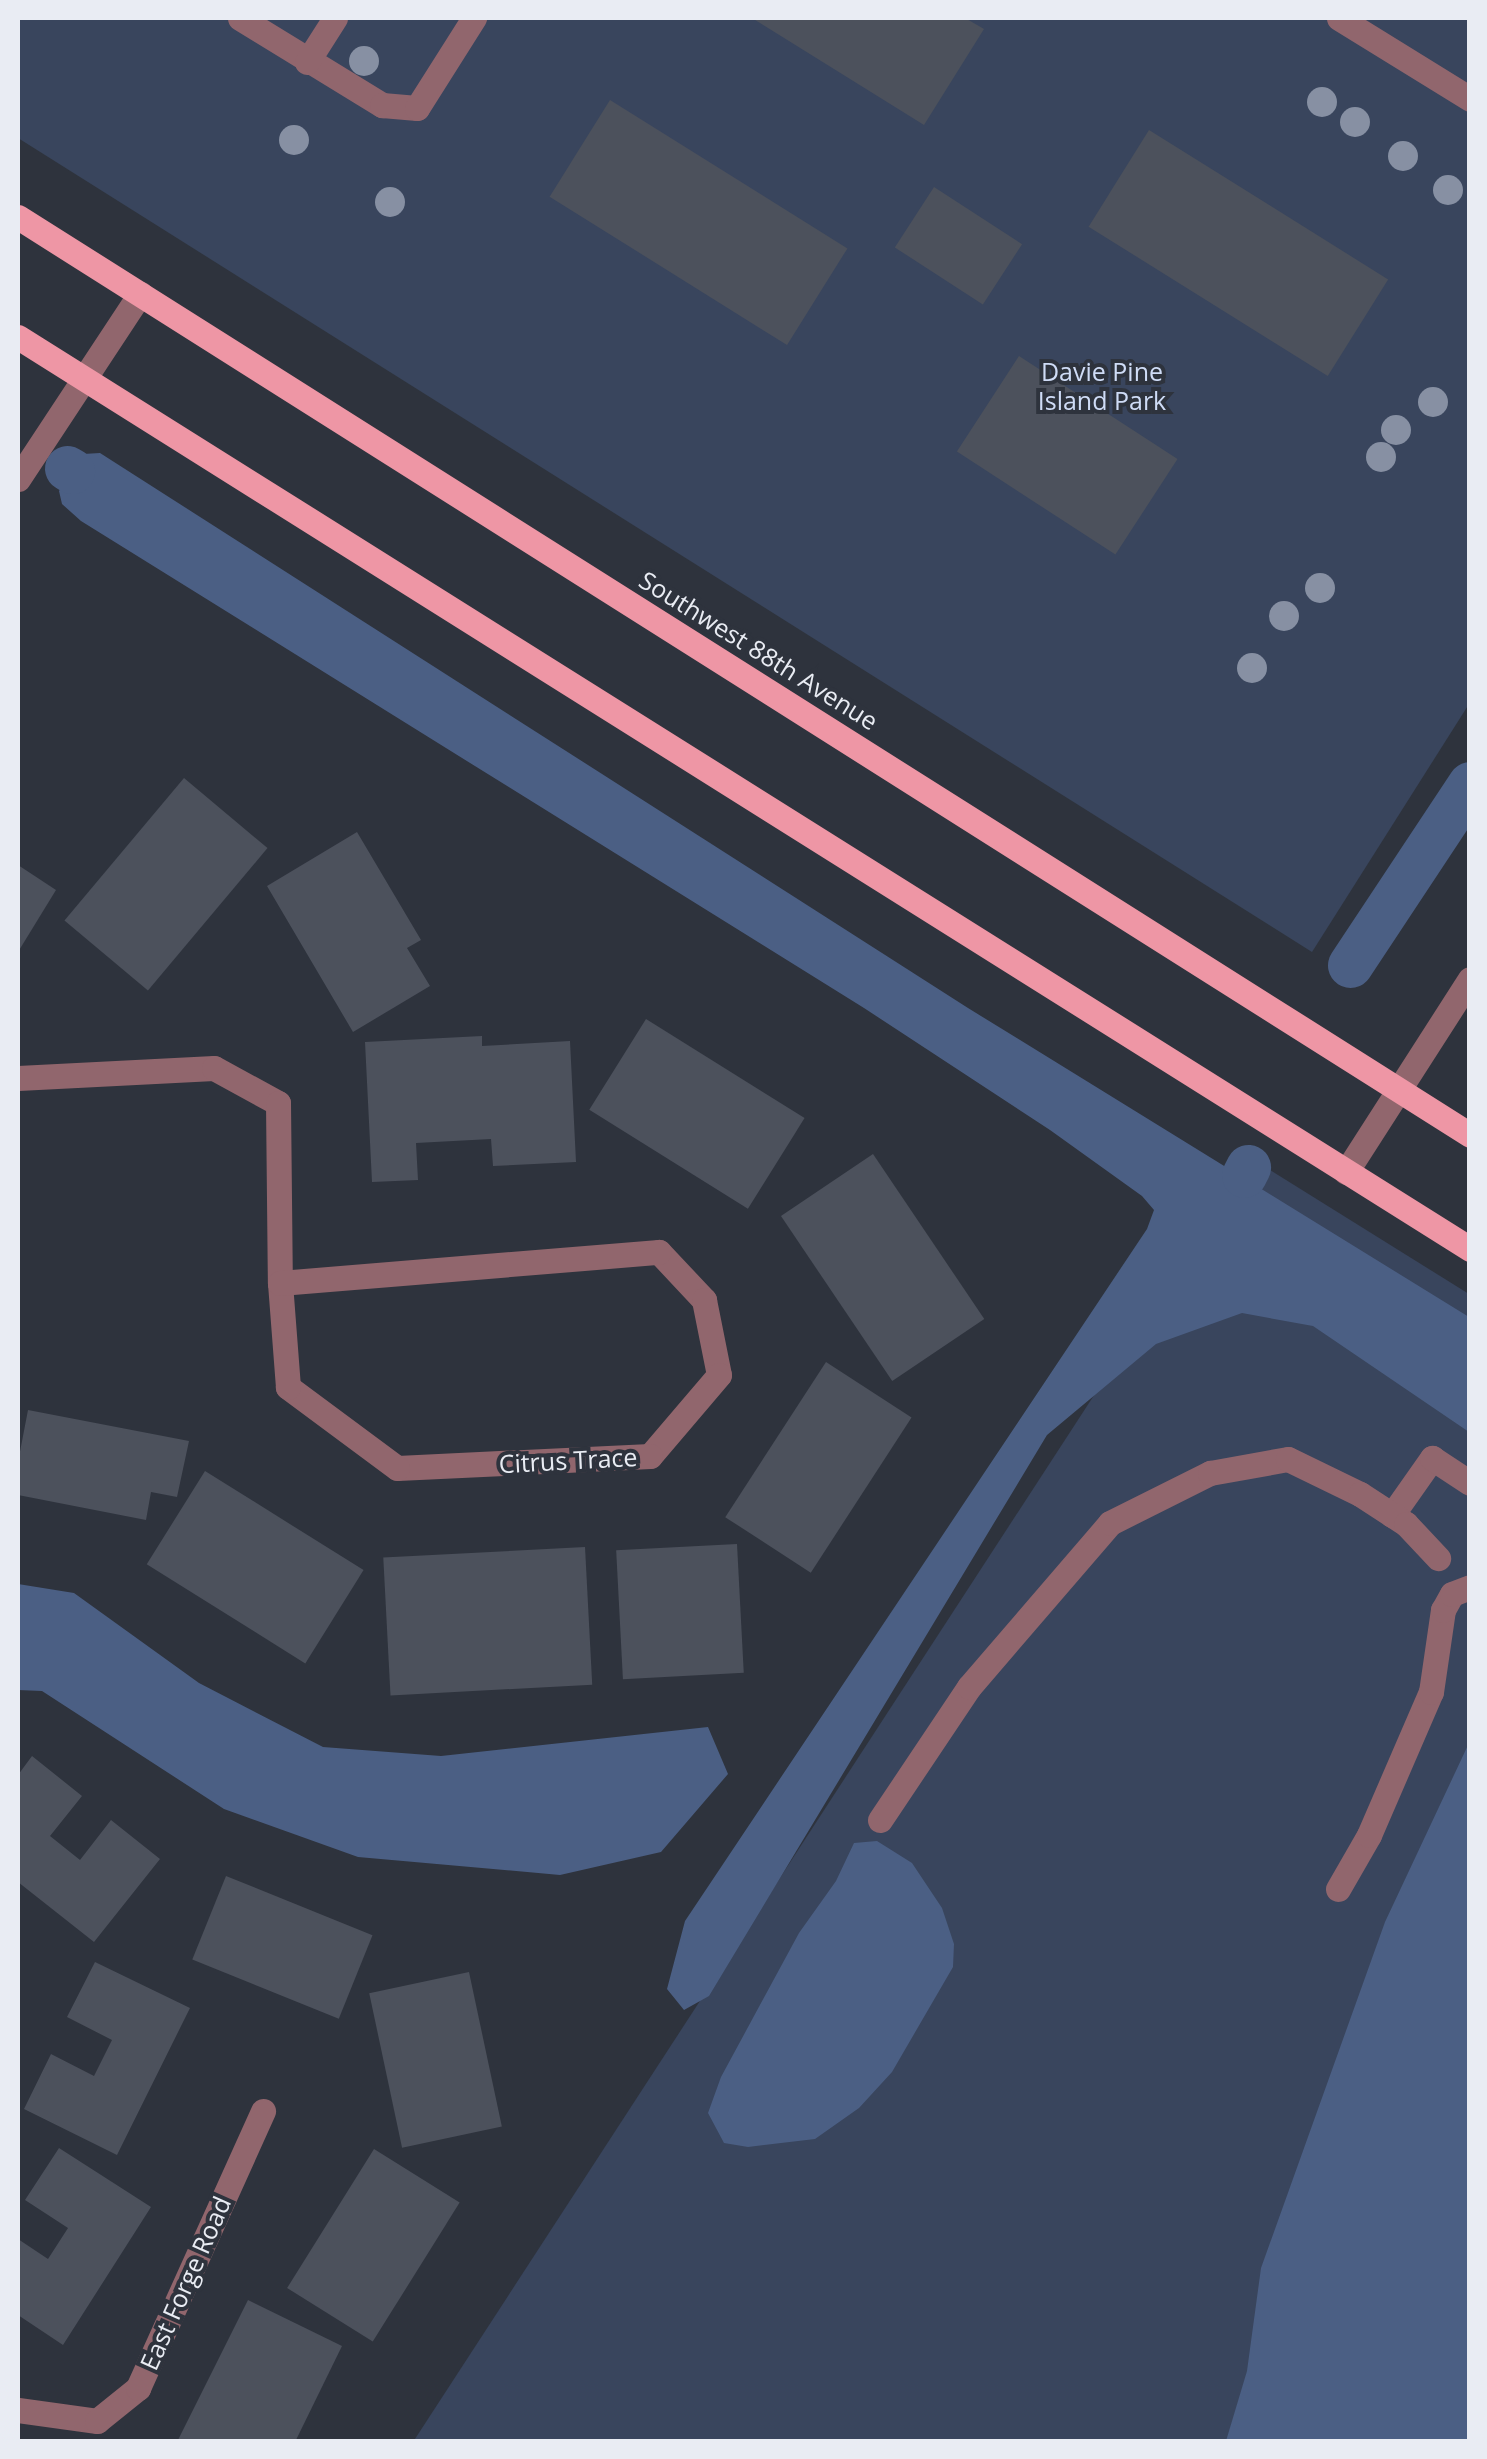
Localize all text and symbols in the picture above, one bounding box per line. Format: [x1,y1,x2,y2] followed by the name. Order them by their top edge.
[1038,357,1166,416] park label: Davie Pine Island Park
[634,564,884,736] street label: Southwest 88th Avenue
[498,1441,638,1479] street label: Citrus Trace
[133,2191,237,2375] street label: East Forge Road

